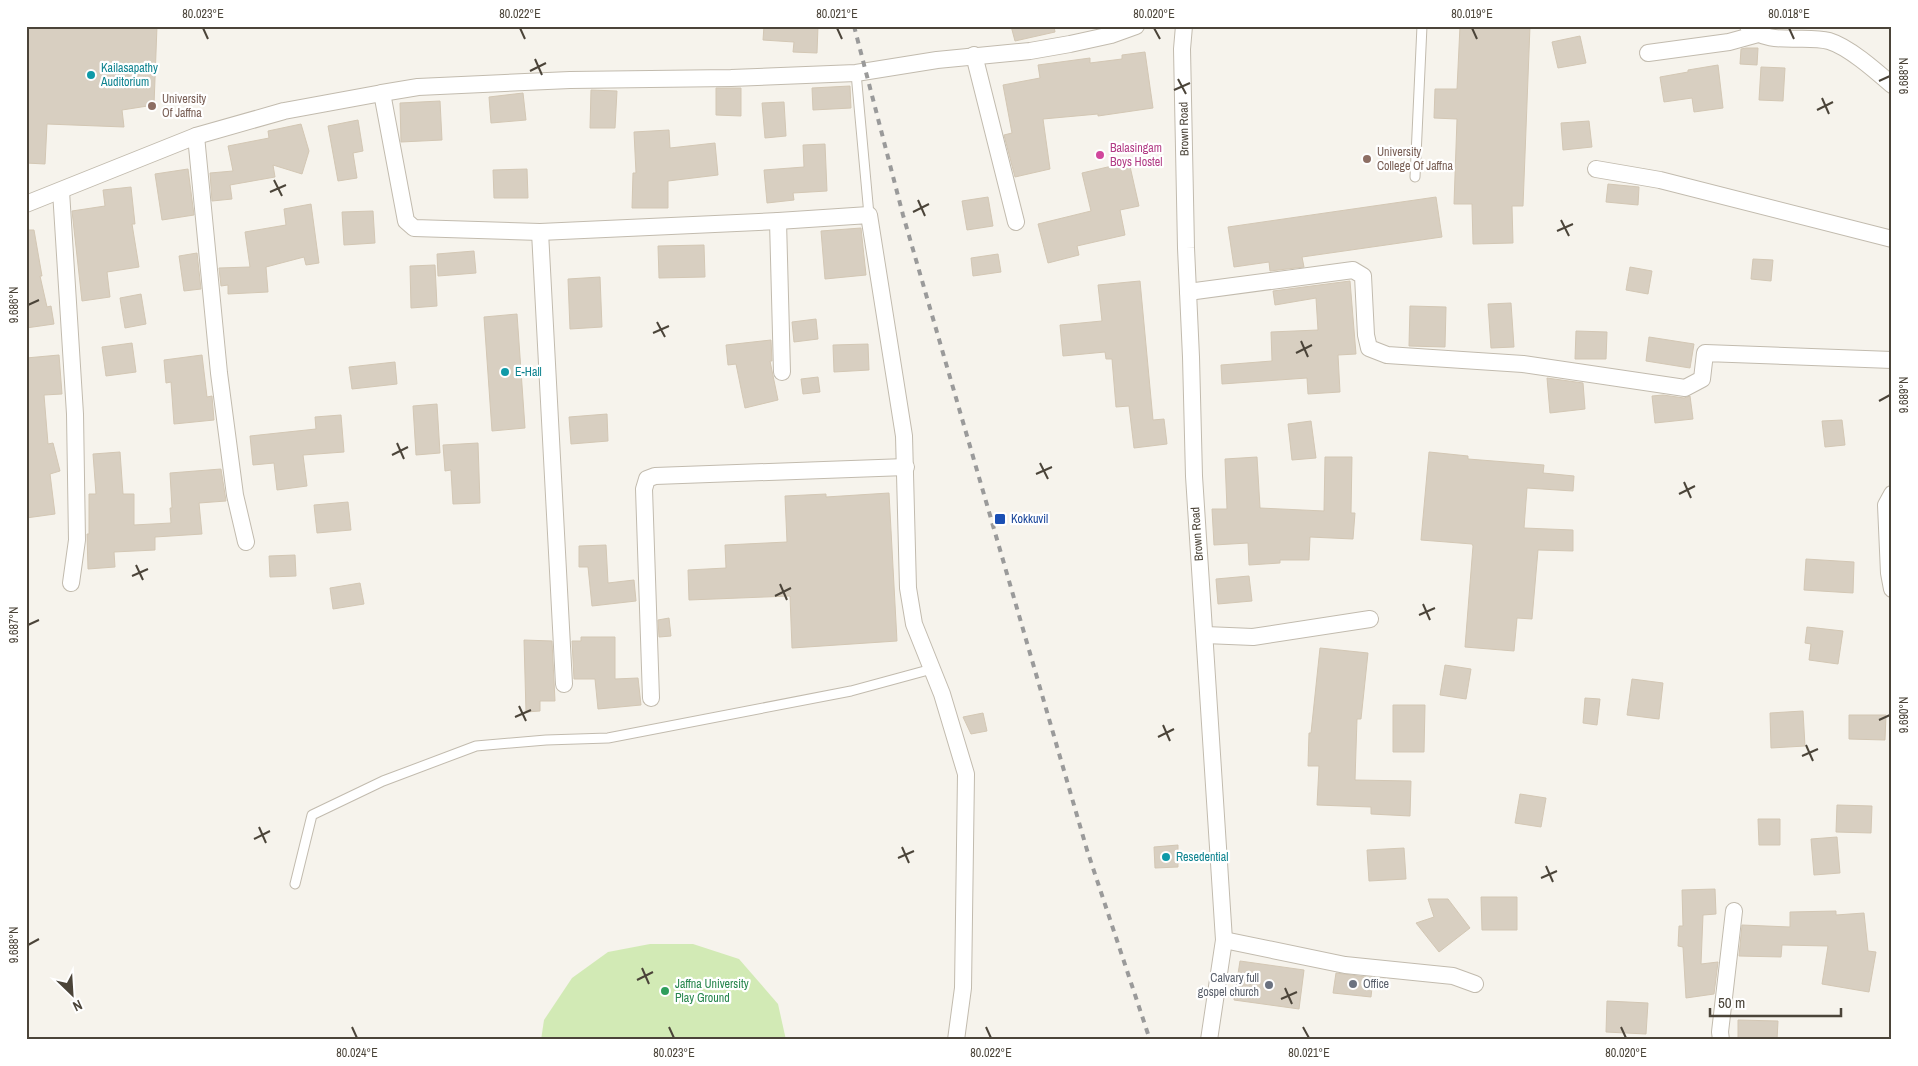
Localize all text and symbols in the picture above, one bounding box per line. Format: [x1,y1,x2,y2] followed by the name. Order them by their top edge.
[182,6,224,22] text: 80.023°E
[499,6,541,22] text: 80.022°E
[816,6,858,22] text: 80.021°E
[1133,6,1175,22] text: 80.020°E
[1451,6,1493,22] text: 80.019°E
[1768,6,1810,22] text: 80.018°E
[1896,58,1912,94] text: 9.688°N
[100,60,158,90] place label: Kailasapathy Auditorium
[85,69,97,81] marker: Kailasapathy Auditorium
[162,91,206,121] place label: University Of Jaffna
[146,100,158,112] marker: University Of Jaffna
[1176,102,1192,156] street label: Brown Road
[1110,140,1163,170] place label: Balasingam Boys Hostel
[1377,144,1453,174] place label: University College Of Jaffna
[1094,149,1106,161] marker: Balasingam Boys Hostel
[1361,153,1373,165] marker: University College Of Jaffna
[6,287,22,323] text: 9.686°N
[515,364,542,380] place label: E-Hall
[499,366,511,378] marker: E-Hall
[1896,377,1912,413] text: 9.689°N
[1187,506,1207,562] street label: Brown Road
[1011,511,1048,527] place label: Kokkuvil
[993,512,1007,526] marker: Kokkuvil
[6,607,22,643] text: 9.687°N
[1896,697,1912,733] text: 9.690°N
[1176,849,1229,865] place label: Resedential
[1160,851,1172,863] marker: Resedential
[6,927,22,963] text: 9.688°N
[48,968,98,1018] north arrow
[1198,970,1259,1000] place label: Calvary full gospel church
[675,976,749,1006] place label: Jaffna University Play Ground
[1363,976,1389,992] place label: Office
[1347,978,1359,990] marker: Office
[1263,979,1275,991] marker: Calvary full gospel church
[659,985,671,997] marker: Jaffna University Play Ground
[1710,986,1842,1018] scale bar
[1718,992,1745,1013] text: 50 m
[70,996,85,1016] text: N
[336,1045,378,1061] text: 80.024°E
[653,1045,695,1061] text: 80.023°E
[970,1045,1012,1061] text: 80.022°E
[1288,1045,1330,1061] text: 80.021°E
[1605,1045,1647,1061] text: 80.020°E

